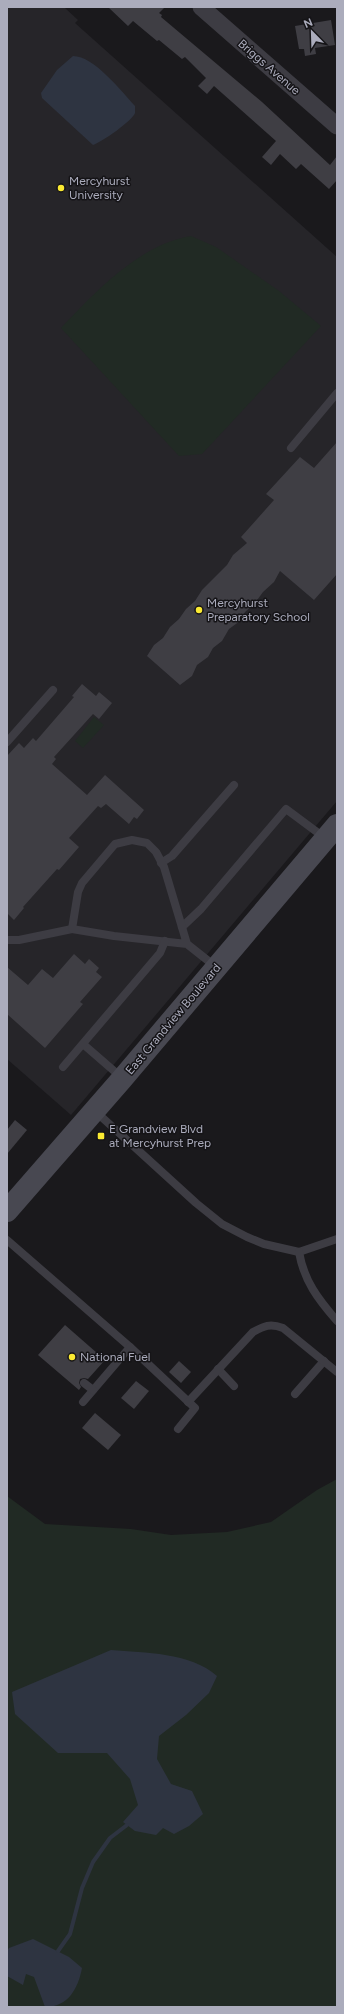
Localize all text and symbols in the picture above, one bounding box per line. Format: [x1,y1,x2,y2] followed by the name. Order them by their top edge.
[292,12,332,52] north arrow
[302,16,315,31] text: N
[235,36,303,98] street label: Briggs Avenue
[69,174,130,202] place label: Mercyhurst University
[56,183,66,193] marker: Mercyhurst University
[207,596,310,624] place label: Mercyhurst Preparatory School
[194,605,204,615] marker: Mercyhurst Preparatory School
[122,961,224,1077] street label: East Grandview Boulevard
[109,1122,211,1150] place label: E Grandview Blvd at Mercyhurst Prep
[96,1131,106,1141] marker: E Grandview Blvd at Mercyhurst Prep
[80,1350,150,1364] place label: National Fuel
[67,1352,77,1362] marker: National Fuel

